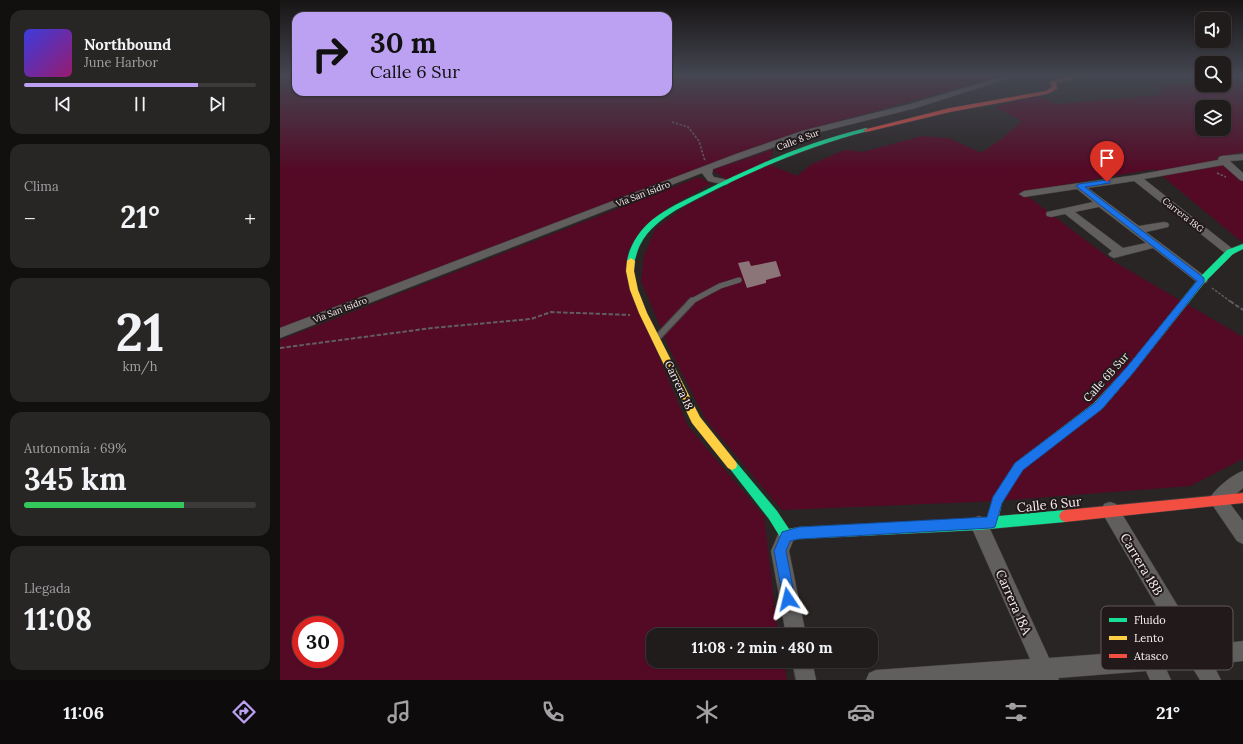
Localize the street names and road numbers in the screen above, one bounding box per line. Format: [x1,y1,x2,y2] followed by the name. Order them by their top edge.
[775,126,821,153] street label: Calle 8 Sur
[613,178,671,209] street label: Vía San Isidro
[1160,195,1206,234] street label: Carrera 18G
[310,294,368,325] street label: Vía San Isidro
[1080,349,1132,405] street label: Calle 6B Sur
[662,358,696,412] street label: Carrera 18
[1016,493,1083,516] street label: Calle 6 Sur
[1116,530,1167,599] street label: Carrera 18B
[992,567,1036,638] street label: Carrera 18A

